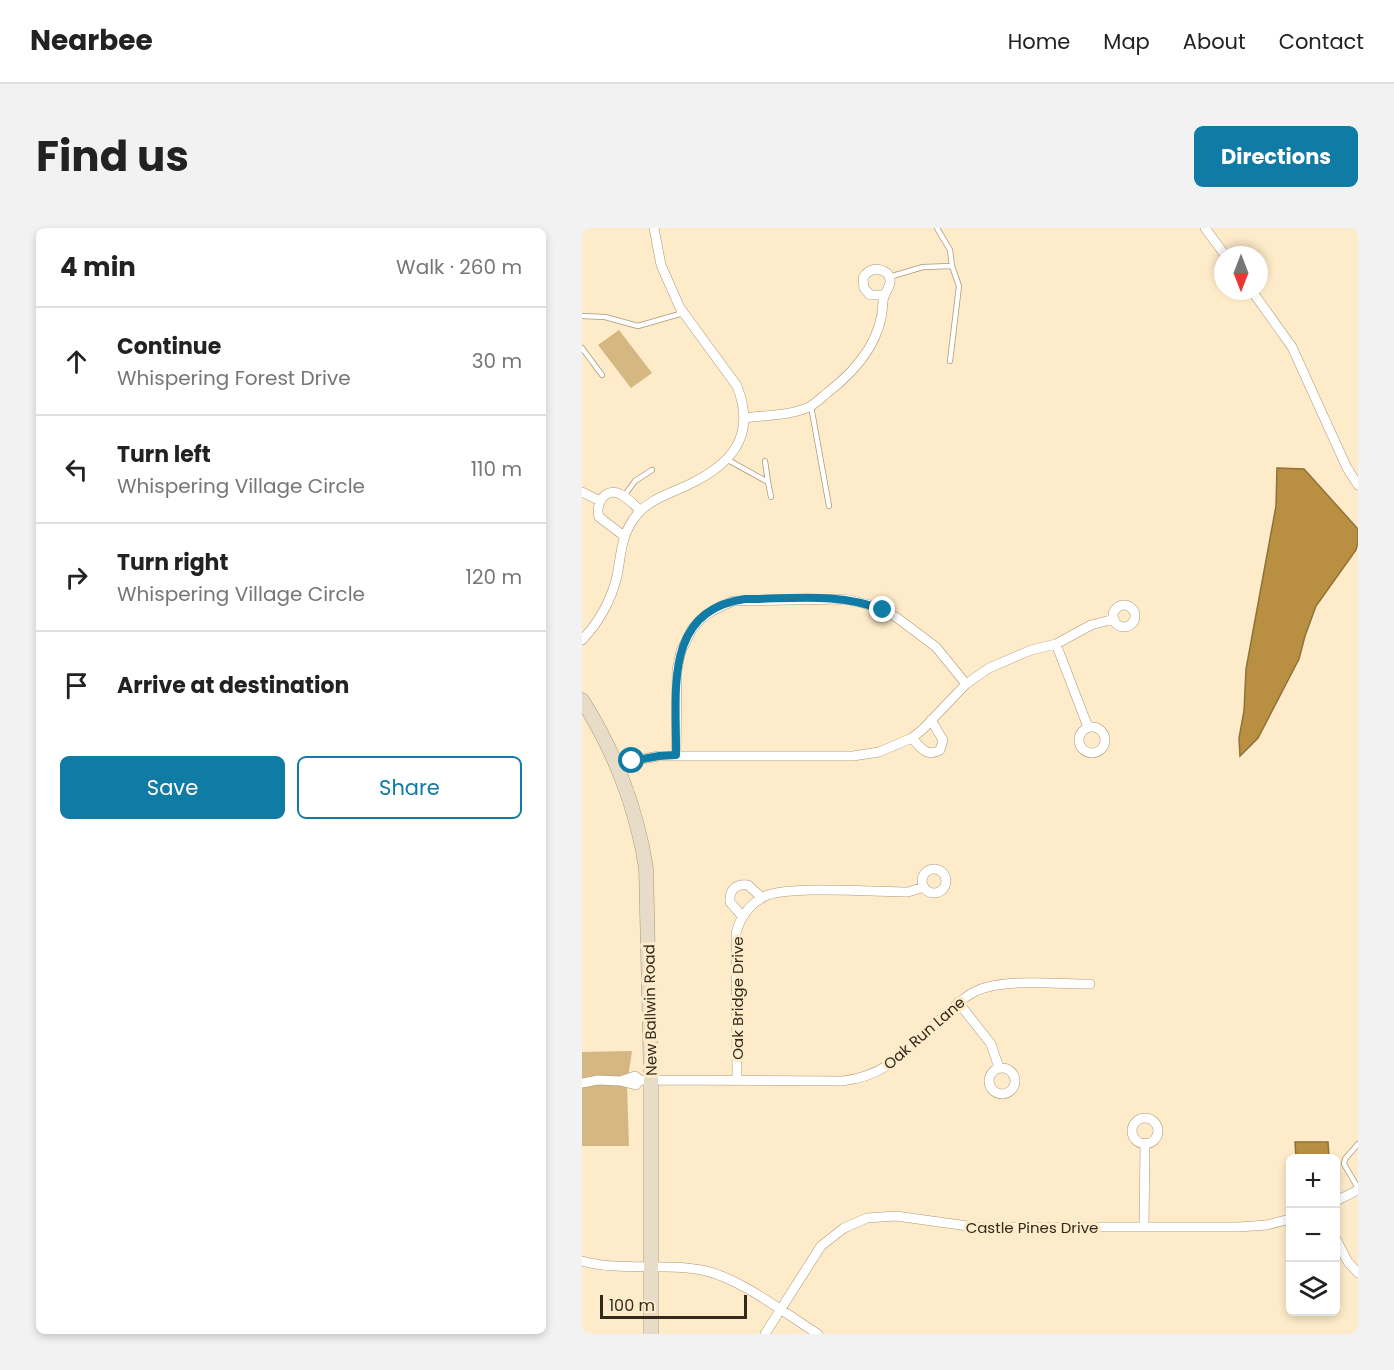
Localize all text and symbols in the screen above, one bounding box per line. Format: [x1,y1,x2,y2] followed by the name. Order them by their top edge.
[30,21,153,60] text: Nearbee
[1008,27,1070,56] text: Home
[1103,27,1150,56] text: Map
[1183,27,1246,56] text: About
[1279,27,1364,56] text: Contact
[1194,126,1358,187] button: Directions
[36,127,189,186] text: Find us
[1214,246,1268,300] north arrow
[60,249,136,285] text: 4 min
[396,253,522,281] text: Walk · 260 m
[117,331,221,362] text: Continue
[60,345,93,378] icon: ahead
[472,347,522,375] text: 30 m
[117,364,351,392] text: Whispering Forest Drive
[117,439,211,470] text: Turn left
[60,453,93,486] icon: left
[471,455,522,483] text: 110 m
[117,472,365,500] text: Whispering Village Circle
[117,547,228,578] text: Turn right
[60,561,93,594] icon: right
[466,563,522,591] text: 120 m
[117,580,365,608] text: Whispering Village Circle
[869,596,895,622] route end
[60,669,93,702] icon: arrive
[117,670,349,701] text: Arrive at destination
[618,747,644,773] route start
[60,756,285,819] button: Save
[297,756,522,819] button: Share
[727,936,748,1060] street label: Oak Bridge Drive
[638,944,662,1076] street label: New Ballwin Road
[879,992,969,1074] street label: Oak Run Lane
[1286,1154,1340,1316] map controls
[1286,1154,1340,1208] button: +
[1286,1208,1340,1262] button: −
[966,1217,1098,1238] street label: Castle Pines Drive
[1286,1262,1340,1316] button: layers
[600,1292,747,1320] scale bar
[609,1294,655,1317] text: 100 m

